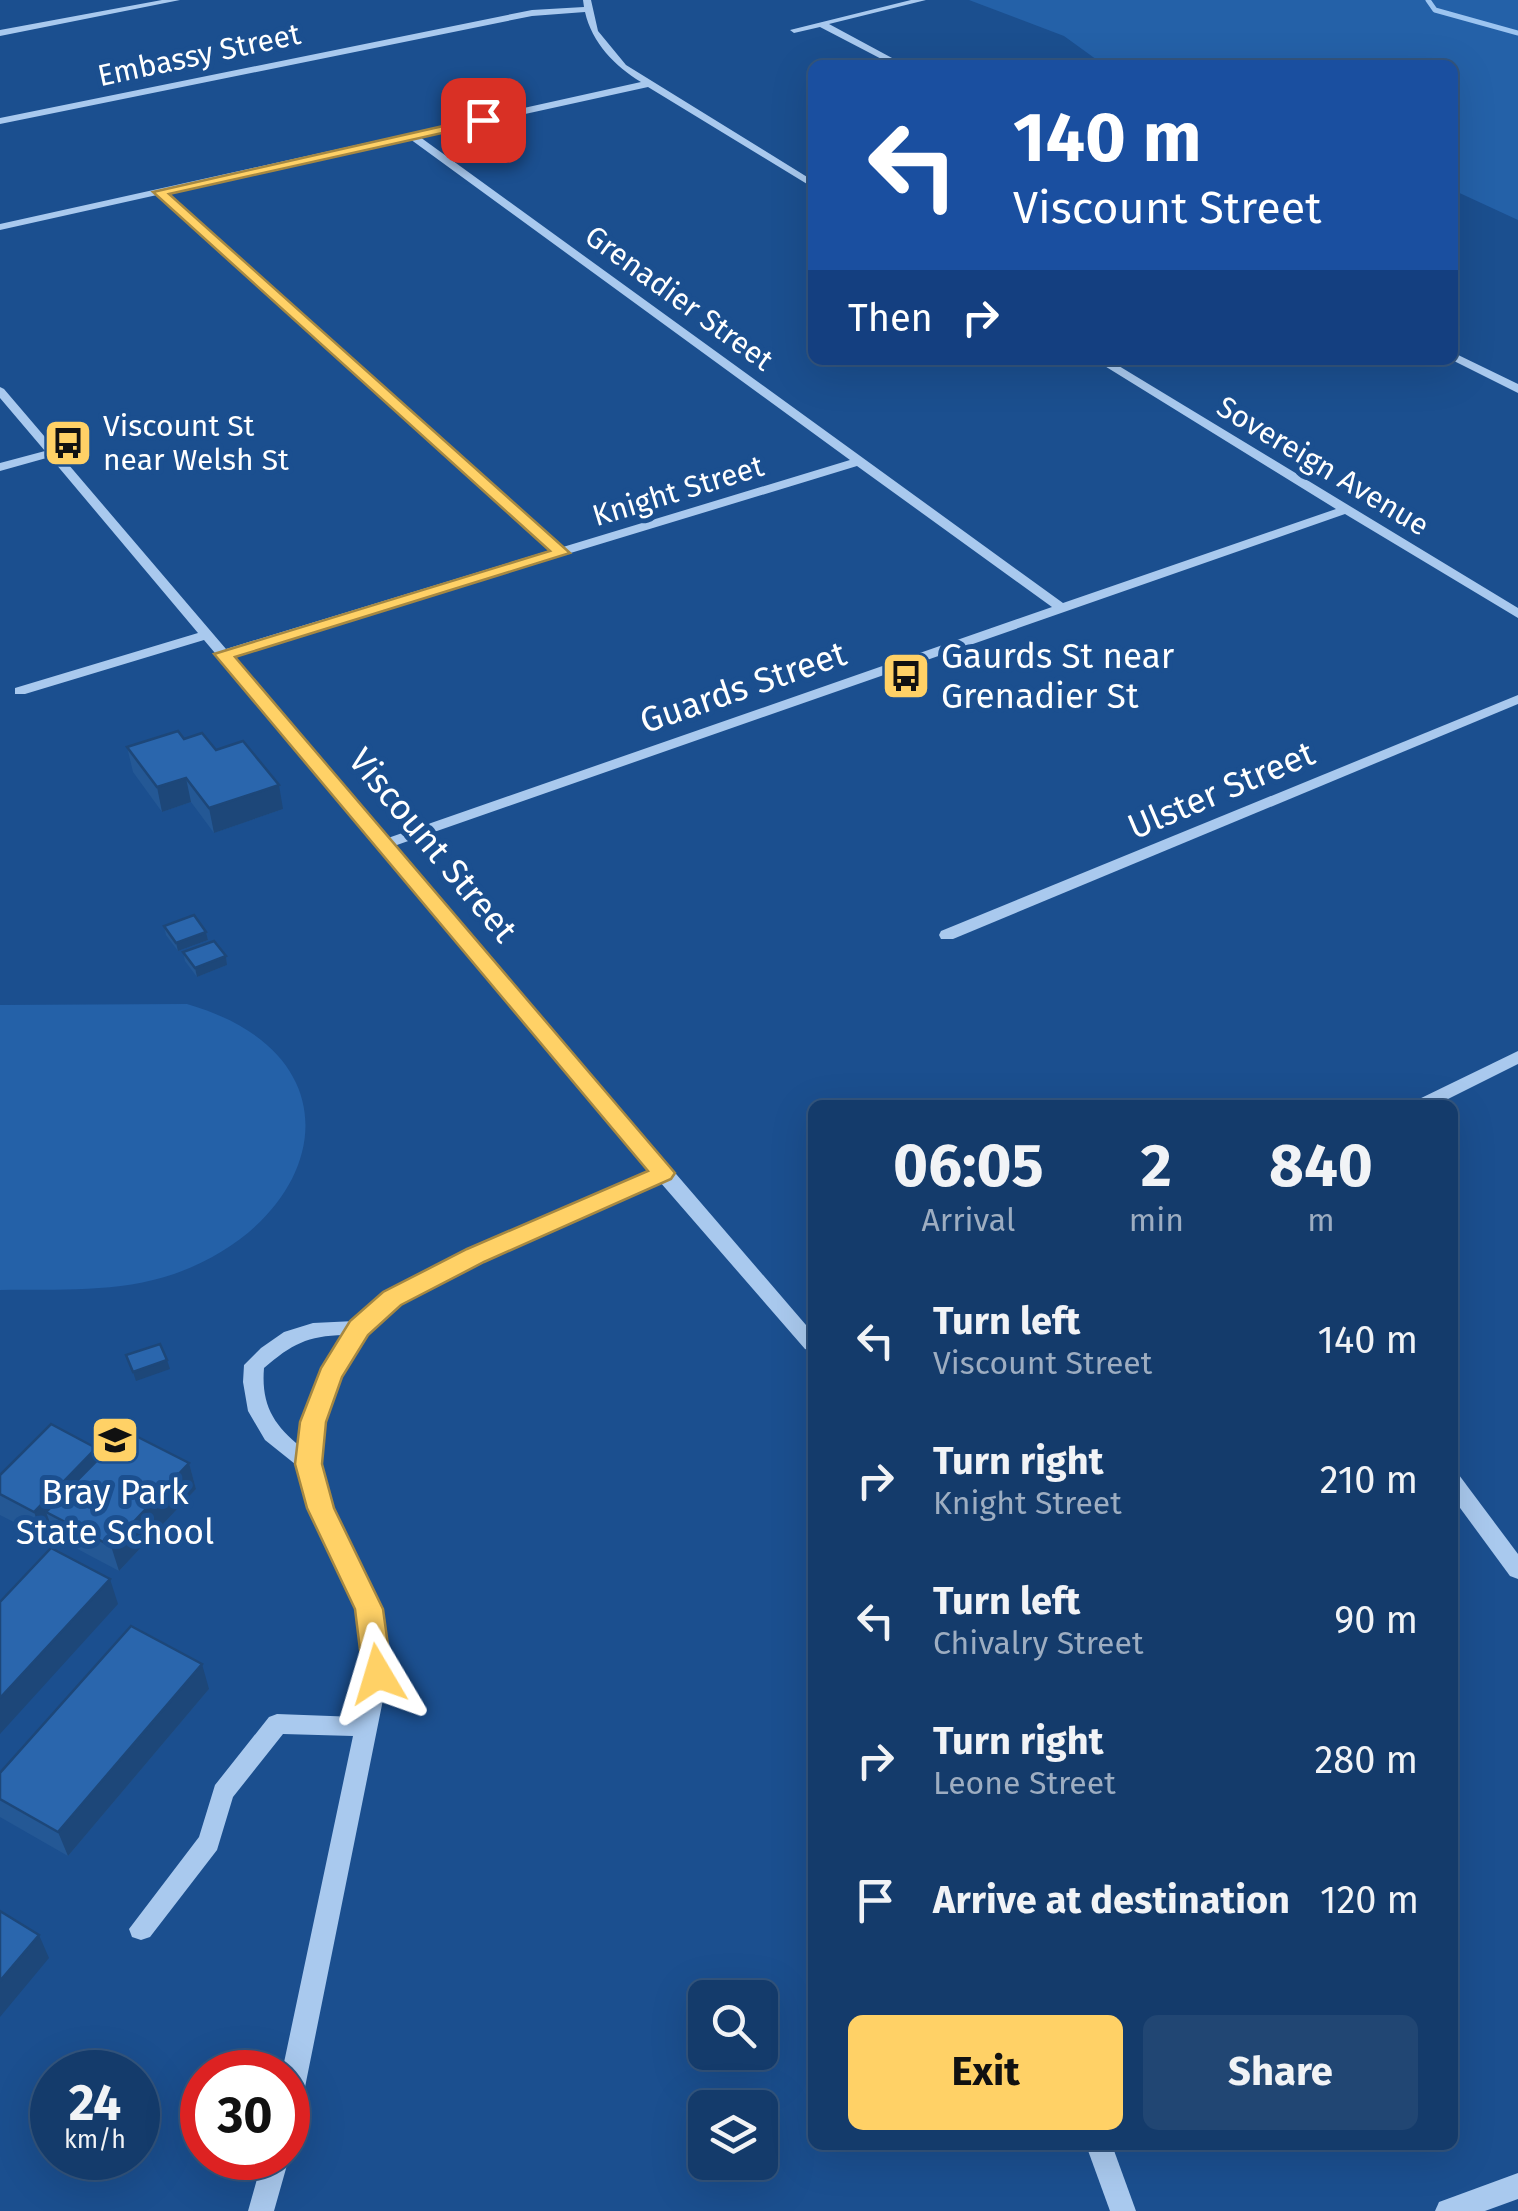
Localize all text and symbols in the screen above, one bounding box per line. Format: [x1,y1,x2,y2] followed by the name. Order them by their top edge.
[94,16,304,94] street label: Embassy Street
[441,78,526,163] pin
[456,93,511,148] icon: arrive
[1013,96,1202,180] text: 140 m
[848,100,978,230] icon: left
[1013,181,1321,235] text: Viscount Street
[578,218,780,378] street label: Grenadier Street
[953,290,1008,345] icon: right
[848,295,933,341] text: Then
[1210,389,1436,543] street label: Sovereign Avenue
[103,408,289,478] place label: Viscount St near Welsh St
[42,417,94,469] bus stop icon: Viscount St near Welsh St
[588,448,768,534] street label: Knight Street
[634,632,852,742] street label: Guards Street
[941,635,1175,717] place label: Gaurds St near Grenadier St
[880,650,932,702] bus stop icon: Gaurds St near Grenadier St
[1121,732,1321,848] street label: Ulster Street
[340,740,526,951] street label: Viscount Street
[893,1130,1044,1202] text: 06:05
[1141,1130,1172,1202] text: 2
[1269,1130,1373,1202] text: 840
[922,1201,1015,1239] text: Arrival
[1129,1201,1184,1239] text: min
[1307,1201,1335,1239] text: m
[933,1298,1080,1344] text: Turn left
[848,1313,903,1368] icon: left
[1317,1317,1418,1363] text: 140 m
[933,1344,1152,1382] text: Viscount Street
[89,1414,141,1466] school or university icon: Bray Park State School
[933,1438,1103,1484] text: Turn right
[848,1453,903,1508] icon: right
[1320,1457,1418,1503] text: 210 m
[16,1471,214,1553] place label: Bray Park State School
[933,1484,1122,1522] text: Knight Street
[933,1578,1080,1624] text: Turn left
[848,1593,903,1648] icon: left
[1334,1597,1418,1643] text: 90 m
[326,1622,430,1726] position arrow
[933,1624,1143,1662] text: Chivalry Street
[933,1718,1103,1764] text: Turn right
[848,1733,903,1788] icon: right
[1314,1737,1418,1783] text: 280 m
[933,1764,1116,1802] text: Leone Street
[848,1873,903,1928] icon: arrive
[933,1877,1290,1923] text: Arrive at destination
[1320,1877,1419,1923] text: 120 m
[688,1980,778,2180] map controls
[688,1980,778,2070] button: search
[848,2015,1123,2130] button: Exit
[1143,2015,1418,2130] button: Share
[180,2050,310,2180] speed limit sign: 30
[69,2073,121,2133] text: 24
[688,2090,778,2180] button: layers
[64,2125,126,2155] text: km/h

